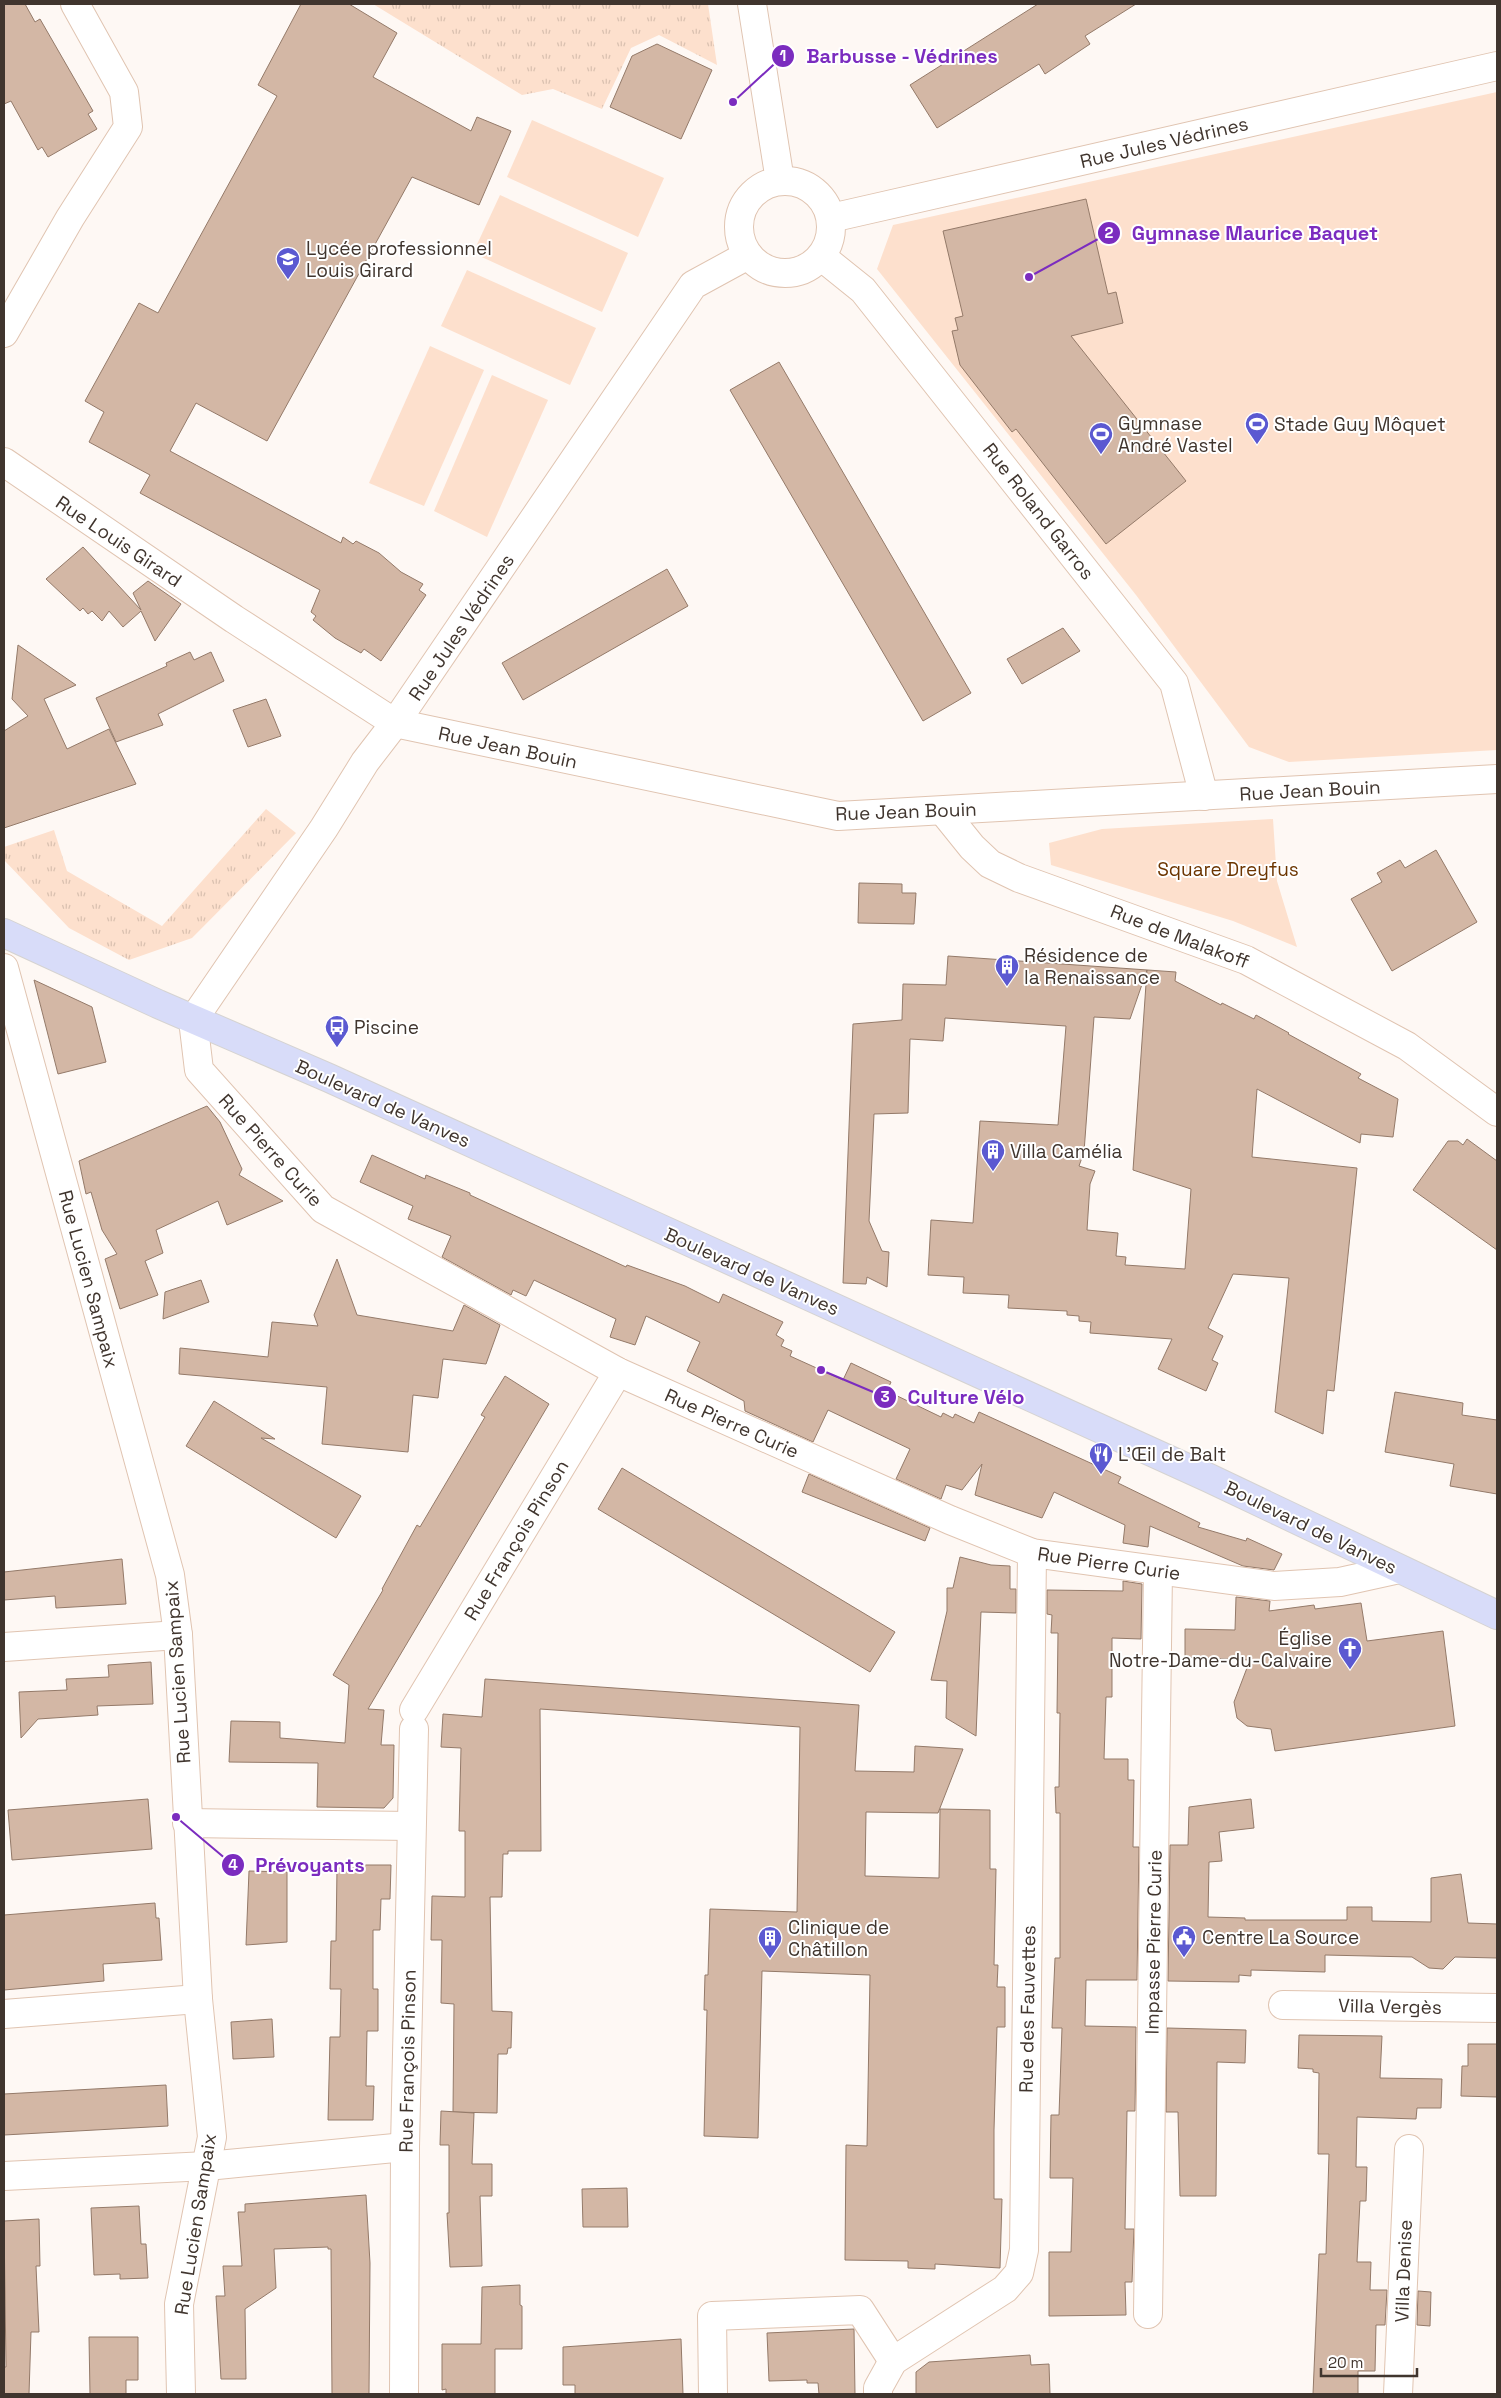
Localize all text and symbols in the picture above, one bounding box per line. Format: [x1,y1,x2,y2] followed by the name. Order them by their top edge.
[771,38,1008,73] callout: Barbusse - Védrines
[806,43,998,69] text: Barbusse - Védrines
[780,46,786,65] text: 1
[1078,111,1251,174] street label: Rue Jules Védrines
[1097,215,1388,250] callout: Gymnase Maurice Baquet
[1132,220,1378,246] text: Gymnase Maurice Baquet
[1105,223,1114,242] text: 2
[306,236,492,283] place label: Lycée professionnel Louis Girard
[275,246,301,280] school or university icon: Lycée professionnel Louis Girard
[1118,411,1233,458] place label: Gymnase André Vastel
[1244,411,1270,445] sports icon: Stade Guy Môquet
[1274,412,1446,437] place label: Stade Guy Môquet
[1088,421,1114,455] sports icon: Gymnase André Vastel
[977,438,1100,585] street label: Rue Roland Garros
[51,490,187,593] street label: Rue Louis Girard
[403,549,520,706] street label: Rue Jules Védrines
[436,721,580,774] street label: Rue Jean Bouin
[1239,774,1381,807] street label: Rue Jean Bouin
[835,797,977,826] street label: Rue Jean Bouin
[1157,857,1299,882] park label: Square Dreyfus
[1107,899,1253,974] street label: Rue de Malakoff
[1024,943,1160,990] place label: Résidence de la Renaissance
[994,953,1020,987] building icon: Résidence de la Renaissance
[324,1014,350,1048] bus stop icon: Piscine
[354,1015,419,1040] place label: Piscine
[291,1054,474,1153] street label: Boulevard de Vanves
[213,1088,328,1212] street label: Rue Pierre Curie
[980,1138,1006,1172] building icon: Villa Camélia
[1010,1139,1123,1164] place label: Villa Camélia
[53,1187,124,1371] street label: Rue Lucien Sampaix
[660,1222,843,1321] street label: Boulevard de Vanves
[873,1379,1035,1414] callout: Culture Vélo
[661,1383,803,1464] street label: Rue Pierre Curie
[908,1384,1024,1410] text: Culture Vélo
[880,1387,890,1406] text: 3
[1088,1441,1114,1475] restaurant icon: L'Œil de Balt
[1118,1442,1226,1467] place label: L'Œil de Balt
[459,1455,574,1625] street label: Rue François Pinson
[1220,1475,1401,1580] street label: Boulevard de Vanves
[1036,1541,1182,1586] street label: Rue Pierre Curie
[159,1580,196,1764] street label: Rue Lucien Sampaix
[1109,1626,1332,1673] place label: Église Notre-Dame-du-Calvaire
[1337,1636,1363,1670] church icon: Église Notre-Dame-du-Calvaire
[221,1847,375,1882] callout: Prévoyants
[1139,1850,1168,2034] street label: Impasse Pierre Curie
[255,1852,365,1878] text: Prévoyants
[228,1855,238,1874] text: 4
[788,1915,889,1962] place label: Clinique de Châtillon
[1171,1924,1197,1958] public building icon: Centre La Source
[757,1925,783,1959] building icon: Clinique de Châtillon
[1014,1925,1041,2093] street label: Rue des Fauvettes
[1202,1925,1359,1950] place label: Centre La Source
[393,1969,422,2153] street label: Rue François Pinson
[1338,1993,1442,2020] street label: Villa Vergès
[169,2132,222,2317] street label: Rue Lucien Sampaix
[1389,2219,1418,2323] street label: Villa Denise
[1321,2346,1417,2378] scale bar
[1328,2353,1363,2372] text: 20 m

